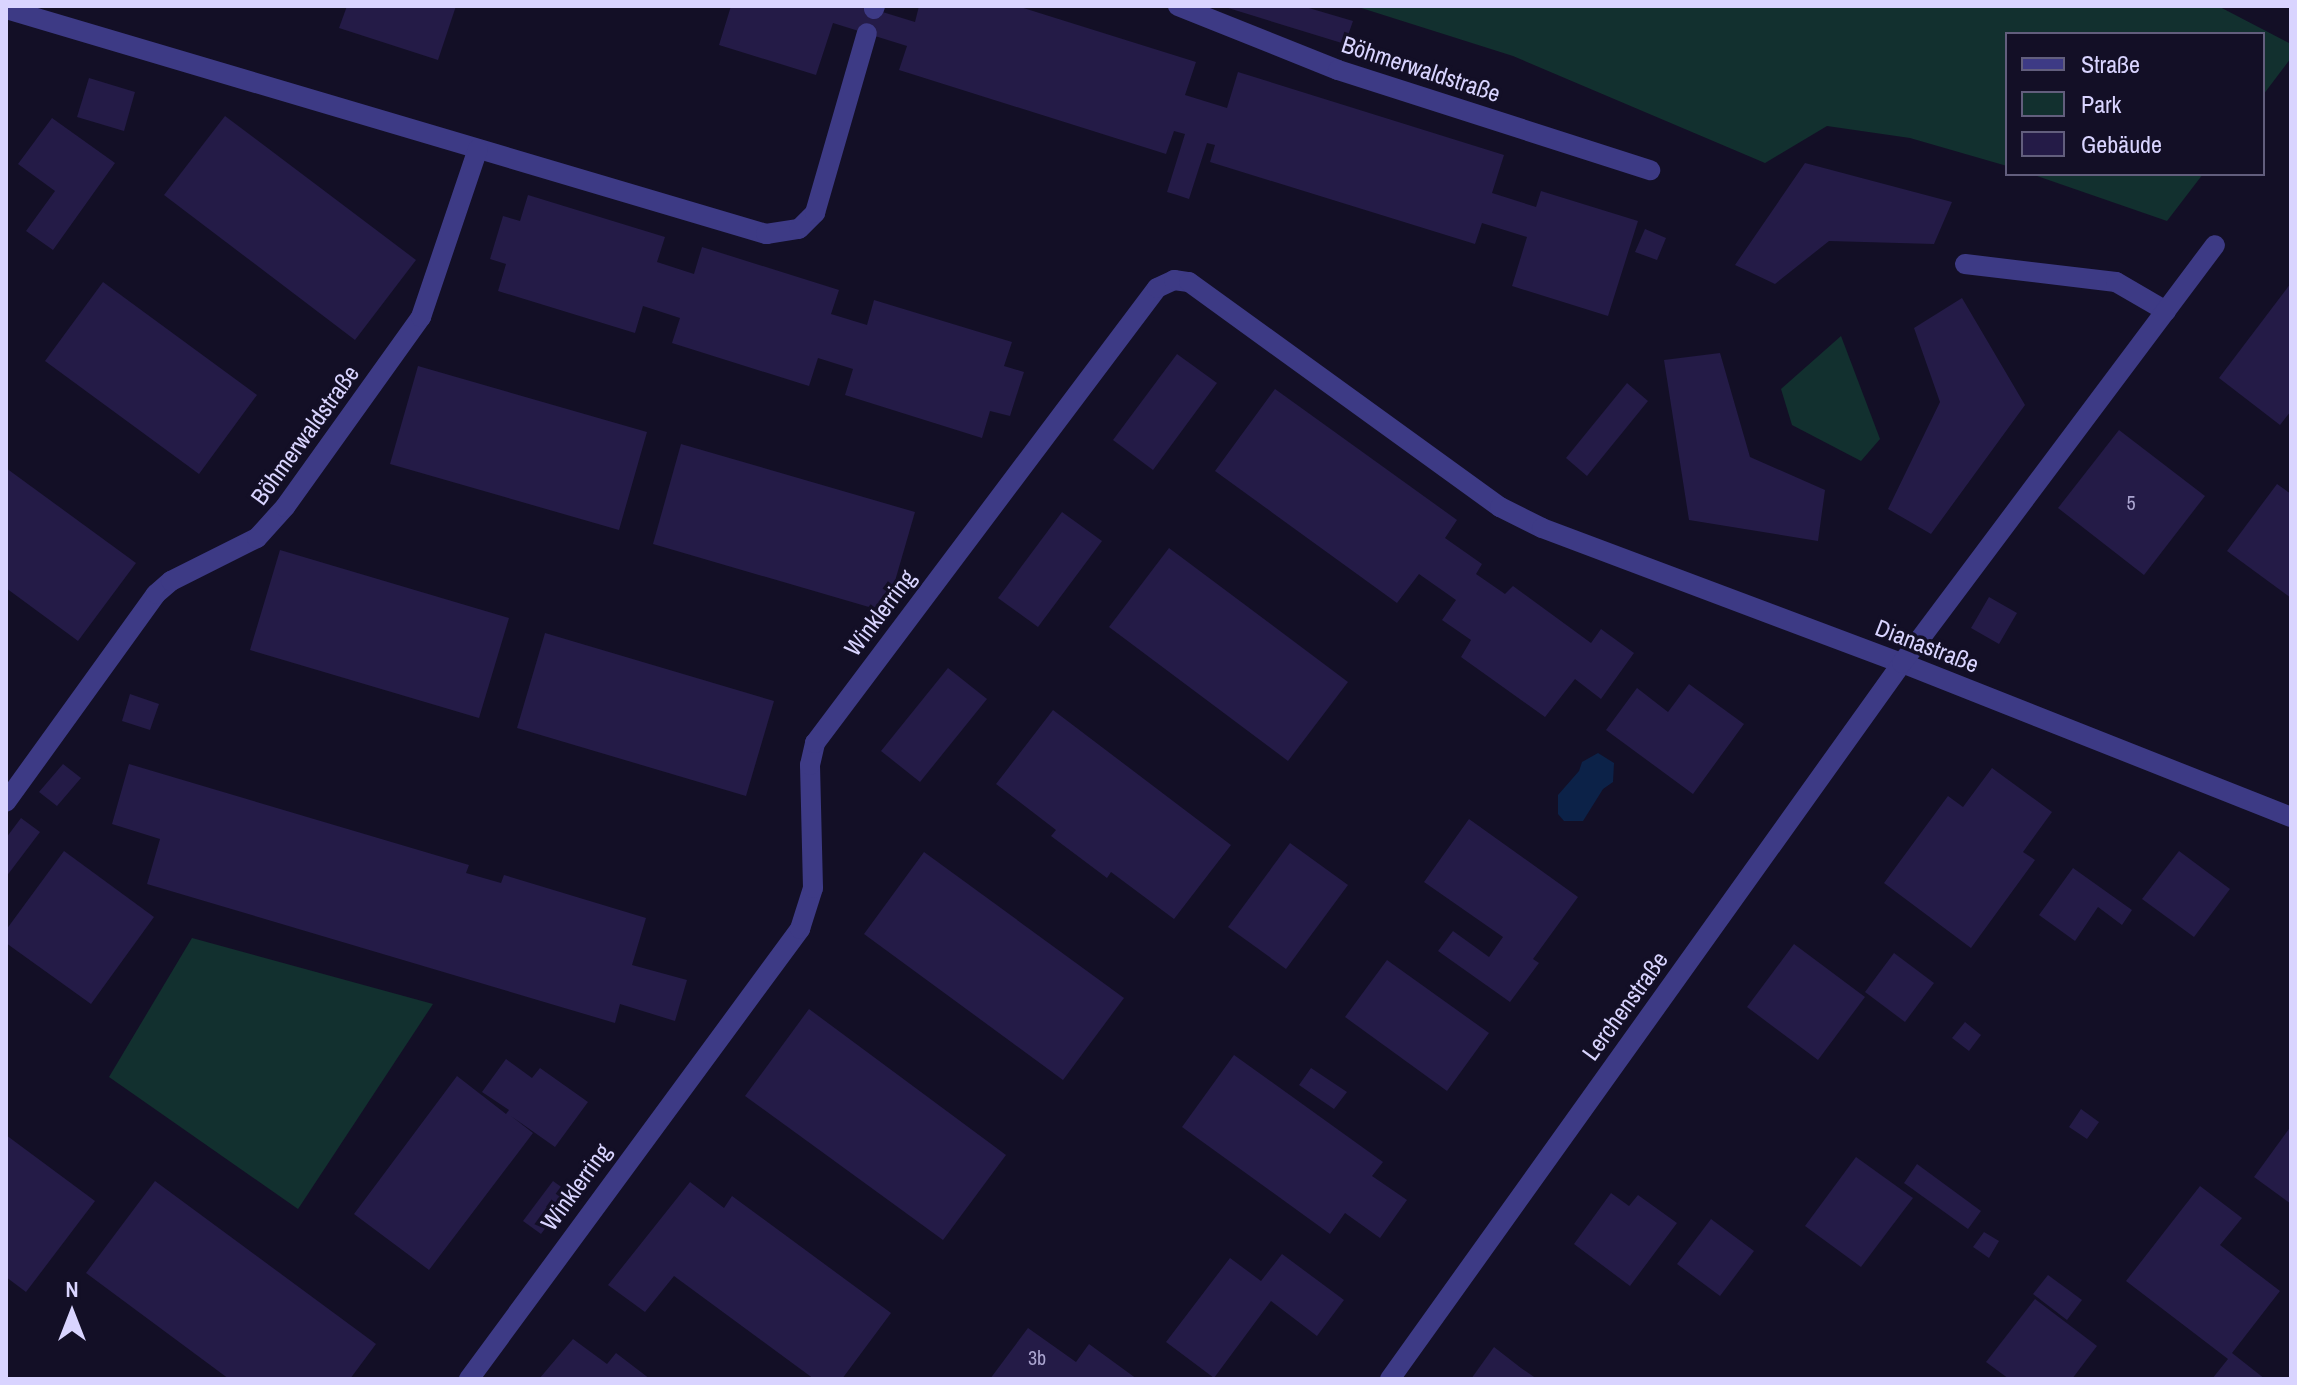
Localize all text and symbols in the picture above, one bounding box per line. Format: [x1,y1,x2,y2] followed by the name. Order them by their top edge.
[1338,30,1504,108] street label: Böhmerwaldstraße
[2005,32,2265,176] legend
[2081,48,2140,80] text: Straße
[2081,88,2121,120] text: Park
[2081,128,2162,160] text: Gebäude
[245,360,365,510] street label: Böhmerwaldstraße
[2126,490,2136,514] house number: 5
[838,564,922,662] street label: Winklerring
[1871,613,1983,679] street label: Dianastraße
[1576,946,1674,1066] street label: Lerchenstraße
[535,1138,617,1236] street label: Winklerring
[32,1273,112,1353] north arrow
[65,1274,79,1304] text: N
[1028,1345,1046,1369] house number: 3b

